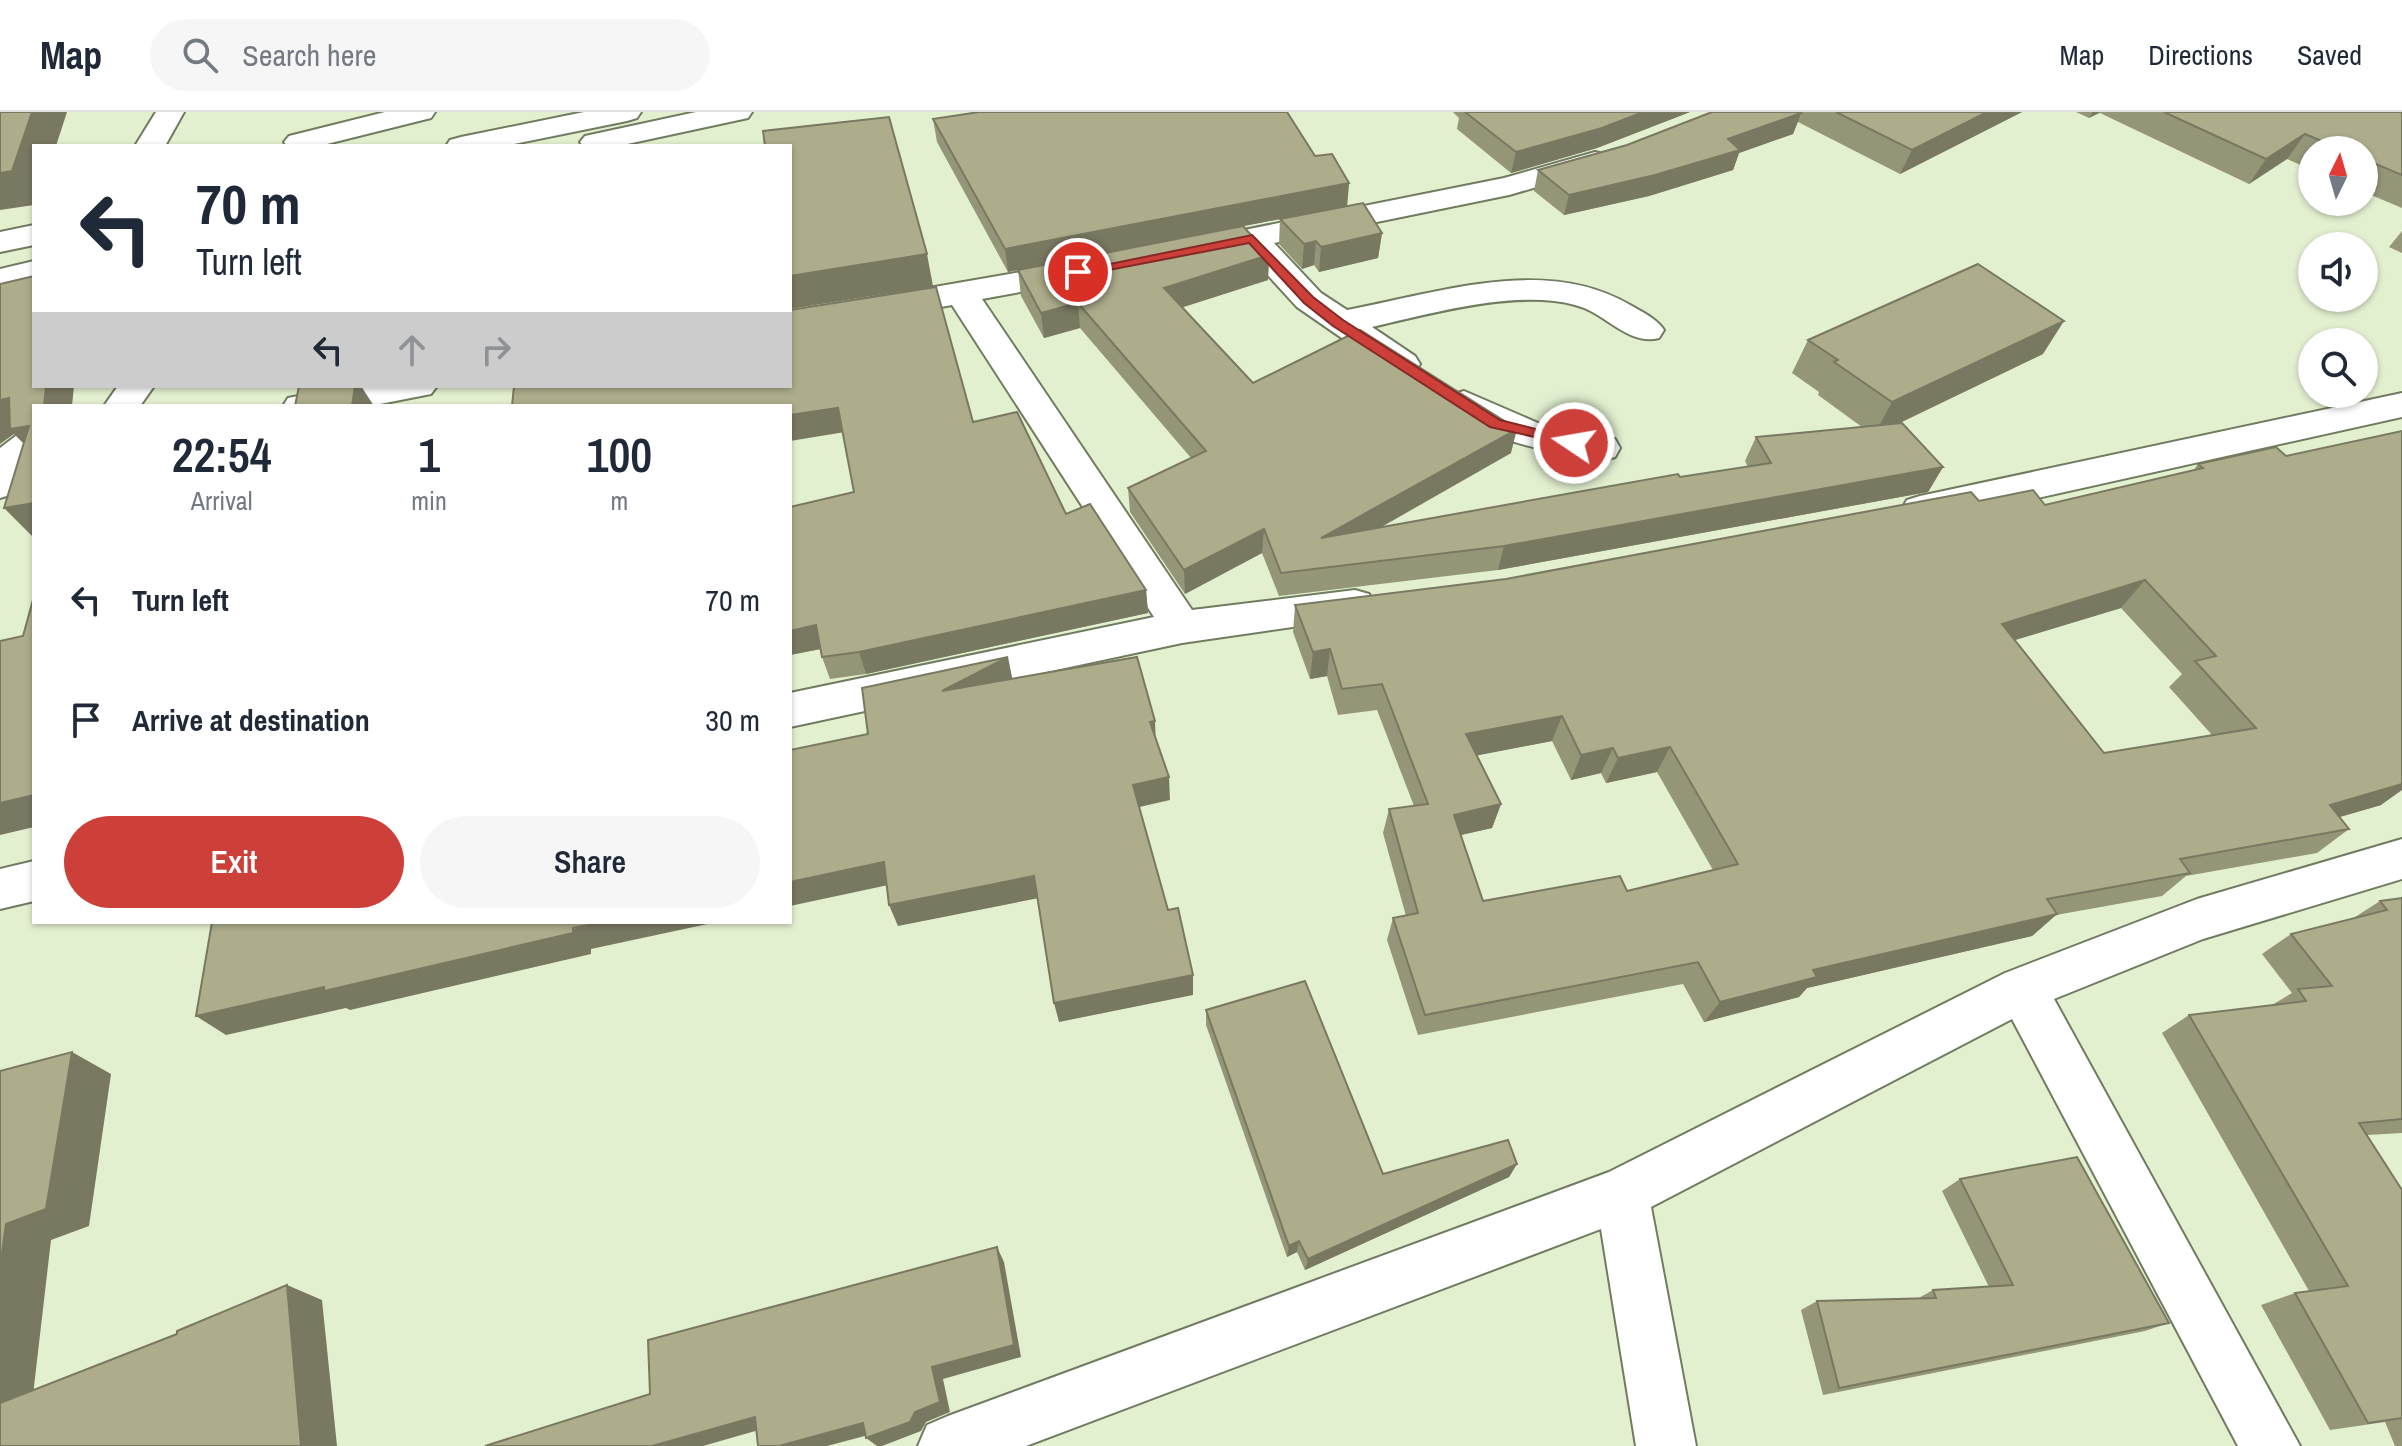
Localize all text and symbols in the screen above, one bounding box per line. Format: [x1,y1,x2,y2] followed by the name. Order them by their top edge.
[150,19,710,91] search box
[40,30,102,81] text: Map
[178,33,222,77] icon: search
[242,35,376,75] text: Search here
[2060,36,2104,74] text: Map
[2148,36,2253,74] text: Directions
[2297,36,2362,74] text: Saved
[2298,136,2378,216] north arrow
[2298,136,2378,408] map controls
[196,166,301,241] text: 70 m
[64,176,168,280] icon: left
[2298,232,2378,312] button: sound
[196,238,302,286] text: Turn left
[1044,238,1112,306] pin
[1056,250,1100,294] icon: arrive
[306,328,350,372] icon: left
[390,328,434,372] icon: ahead
[474,328,518,372] icon: right
[2298,328,2378,408] button: search
[1532,401,1616,485] position arrow
[172,422,272,487] text: 22:54
[418,422,440,487] text: 1
[587,422,652,487] text: 100
[191,483,252,518] text: Arrival
[411,483,447,518] text: min
[611,483,628,518] text: m
[64,578,108,622] icon: left
[132,580,229,620] text: Turn left
[705,580,760,620] text: 70 m
[64,698,108,742] icon: arrive
[132,700,370,740] text: Arrive at destination
[705,700,760,740] text: 30 m
[64,816,404,908] button: Exit
[420,816,760,908] button: Share

